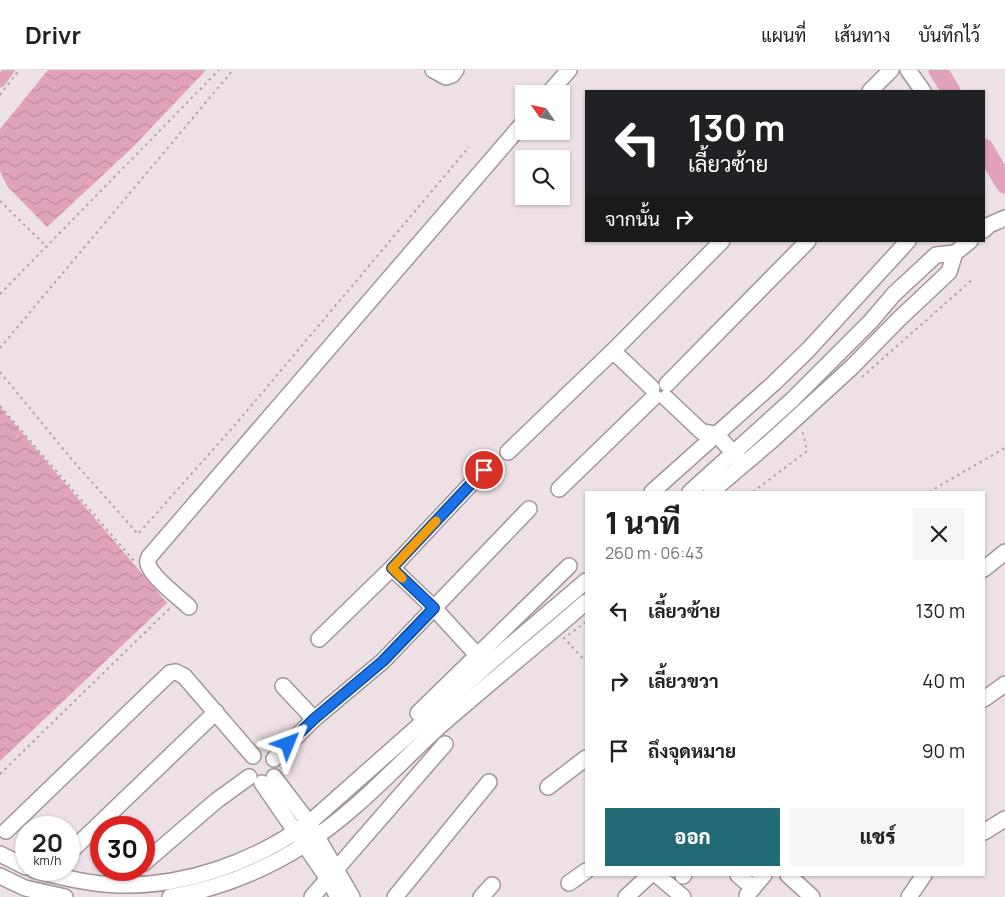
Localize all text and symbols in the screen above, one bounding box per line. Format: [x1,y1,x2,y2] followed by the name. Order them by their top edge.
[25,18,81,51] text: Drivr
[761,23,806,47] text: แผนที่
[834,23,890,47] text: เส้นทาง
[918,23,980,47] text: บันทึกไว้
[515,85,570,140] north arrow
[515,85,570,205] map controls
[688,104,785,152] text: 130 m
[605,110,670,175] icon: left
[688,149,768,179] text: เลี้ยวซ้าย
[515,150,570,205] button: search
[670,205,698,233] icon: right
[605,206,660,232] text: จากนั้น
[463,449,505,491] pin
[470,456,498,484] icon: arrive
[605,502,680,543] text: 1 นาที
[913,508,965,560] button: close
[605,542,703,564] text: 260 m · 06:43
[605,597,633,625] icon: left
[648,598,720,624] text: เลี้ยวซ้าย
[916,598,965,624] text: 130 m
[605,667,633,695] icon: right
[648,668,719,694] text: เลี้ยวขวา
[922,668,965,694] text: 40 m
[261,717,313,769] position arrow
[605,737,633,765] icon: arrive
[648,738,736,764] text: ถึงจุดหมาย
[922,738,965,764] text: 90 m
[605,808,780,866] button: ออก
[790,808,965,866] button: แชร์
[90,816,155,881] speed limit sign: 30
[32,825,63,860] text: 20
[34,852,61,869] text: km/h

